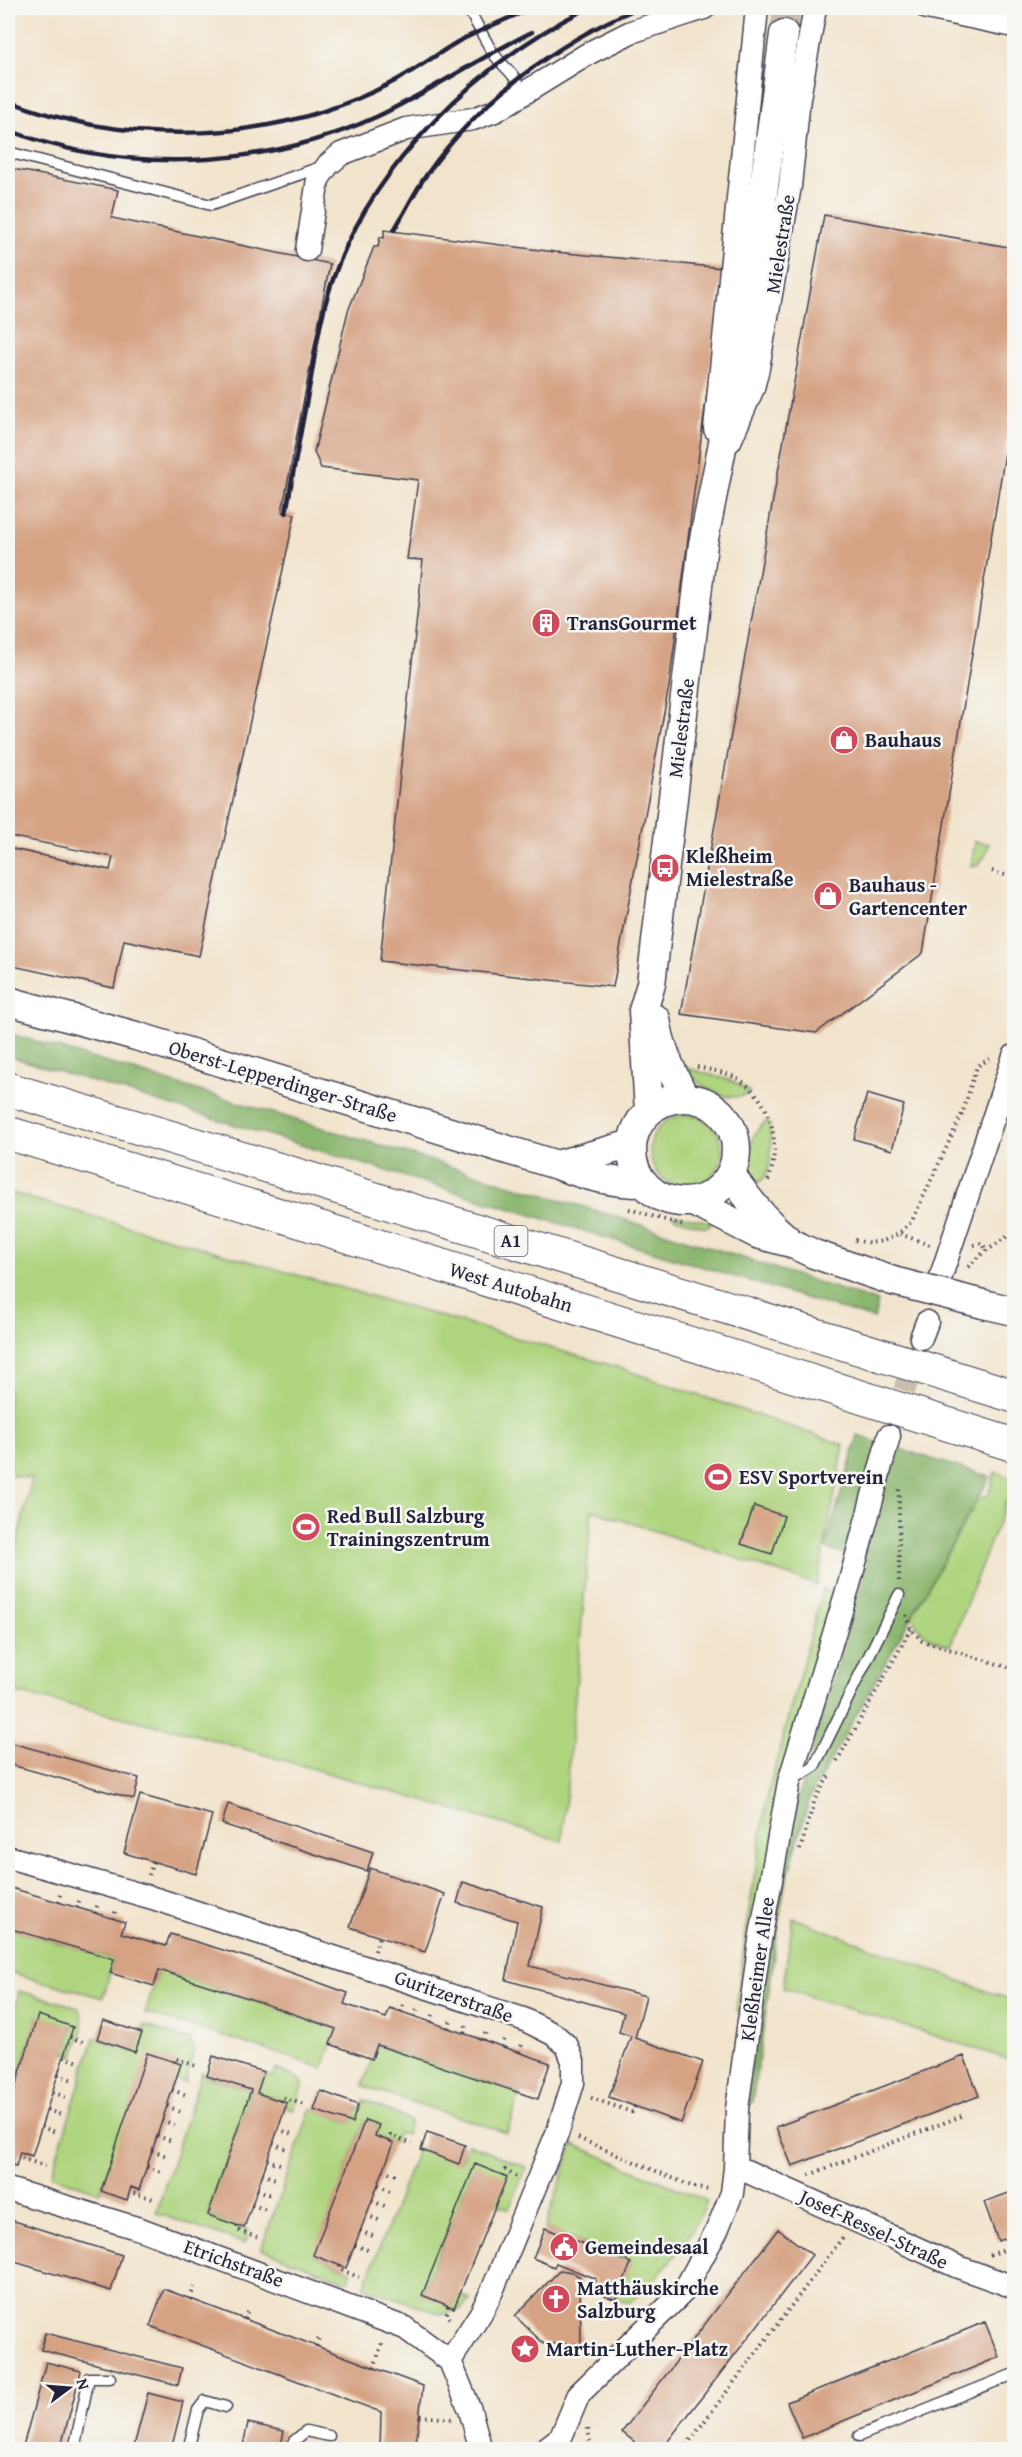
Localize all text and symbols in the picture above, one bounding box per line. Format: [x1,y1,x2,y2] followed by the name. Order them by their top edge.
[757,192,802,296] street label: Mielestraße
[530,607,562,639] building icon: TransGourmet
[567,608,697,637] place label: TransGourmet
[660,677,701,779] street label: Mielestraße
[828,724,860,756] shop icon: Bauhaus
[865,725,941,754] place label: Bauhaus
[686,841,794,893] place label: Kleßheim Mielestraße
[649,852,681,884] bus stop icon: Kleßheim Mielestraße
[849,870,967,922] place label: Bauhaus - Gartencenter
[812,880,844,912] shop icon: Bauhaus - Gartencenter
[165,1032,401,1129] street label: Oberst-Lepperdinger-Straße
[494,1226,528,1256] road number: A1
[446,1254,576,1319] street label: West Autobahn
[702,1461,734,1493] sports icon: ESV Sportverein
[739,1462,884,1491] place label: ESV Sportverein
[327,1501,490,1553] place label: Red Bull Salzburg Trainingszentrum
[290,1511,322,1543] sports icon: Red Bull Salzburg Trainingszentrum
[732,1895,781,2043] street label: Kleßheimer Allee
[391,1962,517,2029] street label: Guritzerstraße
[792,2180,953,2276] street label: Josef-Ressel-Straße
[180,2231,288,2294] street label: Etrichstraße
[548,2231,580,2263] public building icon: Gemeindesaal
[585,2232,709,2261] place label: Gemeindesaal
[577,2273,719,2325] place label: Matthäuskirche Salzburg
[540,2283,572,2315] church icon: Matthäuskirche Salzburg
[509,2333,541,2365] place icon: Martin-Luther-Platz
[546,2334,728,2363] place label: Martin-Luther-Platz
[39,2358,99,2418] north arrow
[70,2375,97,2393] text: N

